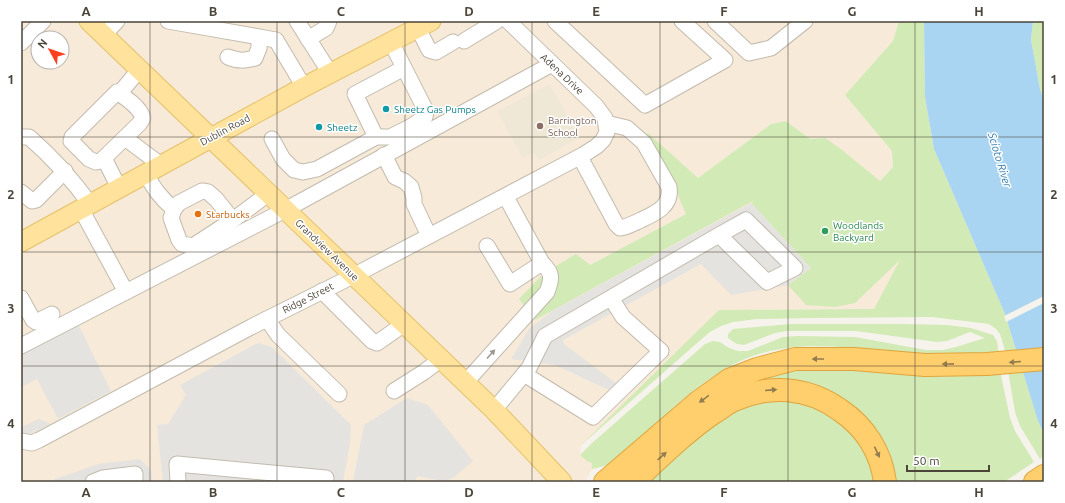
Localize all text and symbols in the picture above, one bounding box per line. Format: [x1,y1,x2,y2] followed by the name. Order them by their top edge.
[81,4,91,18] text: A
[209,4,218,18] text: B
[337,4,346,18] text: C
[464,4,474,18] text: D
[592,4,600,18] text: E
[720,4,728,18] text: F
[848,4,857,18] text: G
[974,4,984,18] text: H
[30,30,70,70] north arrow
[35,37,50,51] text: N
[538,51,586,97] street label: Adena Drive
[7,72,15,86] text: 1
[1050,72,1058,86] text: 1
[381,104,391,114] marker: Sheetz Gas Pumps
[394,104,476,115] place label: Sheetz Gas Pumps
[198,112,252,148] street label: Dublin Road
[548,115,596,138] place label: Barrington School
[535,121,545,131] marker: Barrington School
[314,122,324,132] marker: Sheetz
[327,122,358,133] place label: Sheetz
[986,130,1014,190] water label: Scioto River
[7,187,15,201] text: 2
[1050,187,1058,201] text: 2
[193,209,203,219] marker: Starbucks
[206,209,250,220] place label: Starbucks
[293,217,361,283] street label: Grandview Avenue
[833,220,883,243] place label: Woodlands Backyard
[820,226,830,236] marker: Woodlands Backyard
[281,280,336,316] street label: Ridge Street
[7,301,15,315] text: 3
[1050,301,1058,315] text: 3
[487,349,496,359] one-way arrow
[811,356,824,362] one-way arrow
[1009,358,1021,365] one-way arrow
[941,361,954,367] one-way arrow
[765,387,777,394] one-way arrow
[698,395,709,403] one-way arrow
[7,416,15,430] text: 4
[1050,416,1058,430] text: 4
[874,447,880,459] one-way arrow
[907,447,989,473] scale bar
[657,451,667,460] one-way arrow
[913,454,940,467] text: 50 m
[81,485,91,499] text: A
[209,485,218,499] text: B
[337,485,346,499] text: C
[464,485,474,499] text: D
[592,485,600,499] text: E
[720,485,728,499] text: F
[848,485,857,499] text: G
[974,485,984,499] text: H

